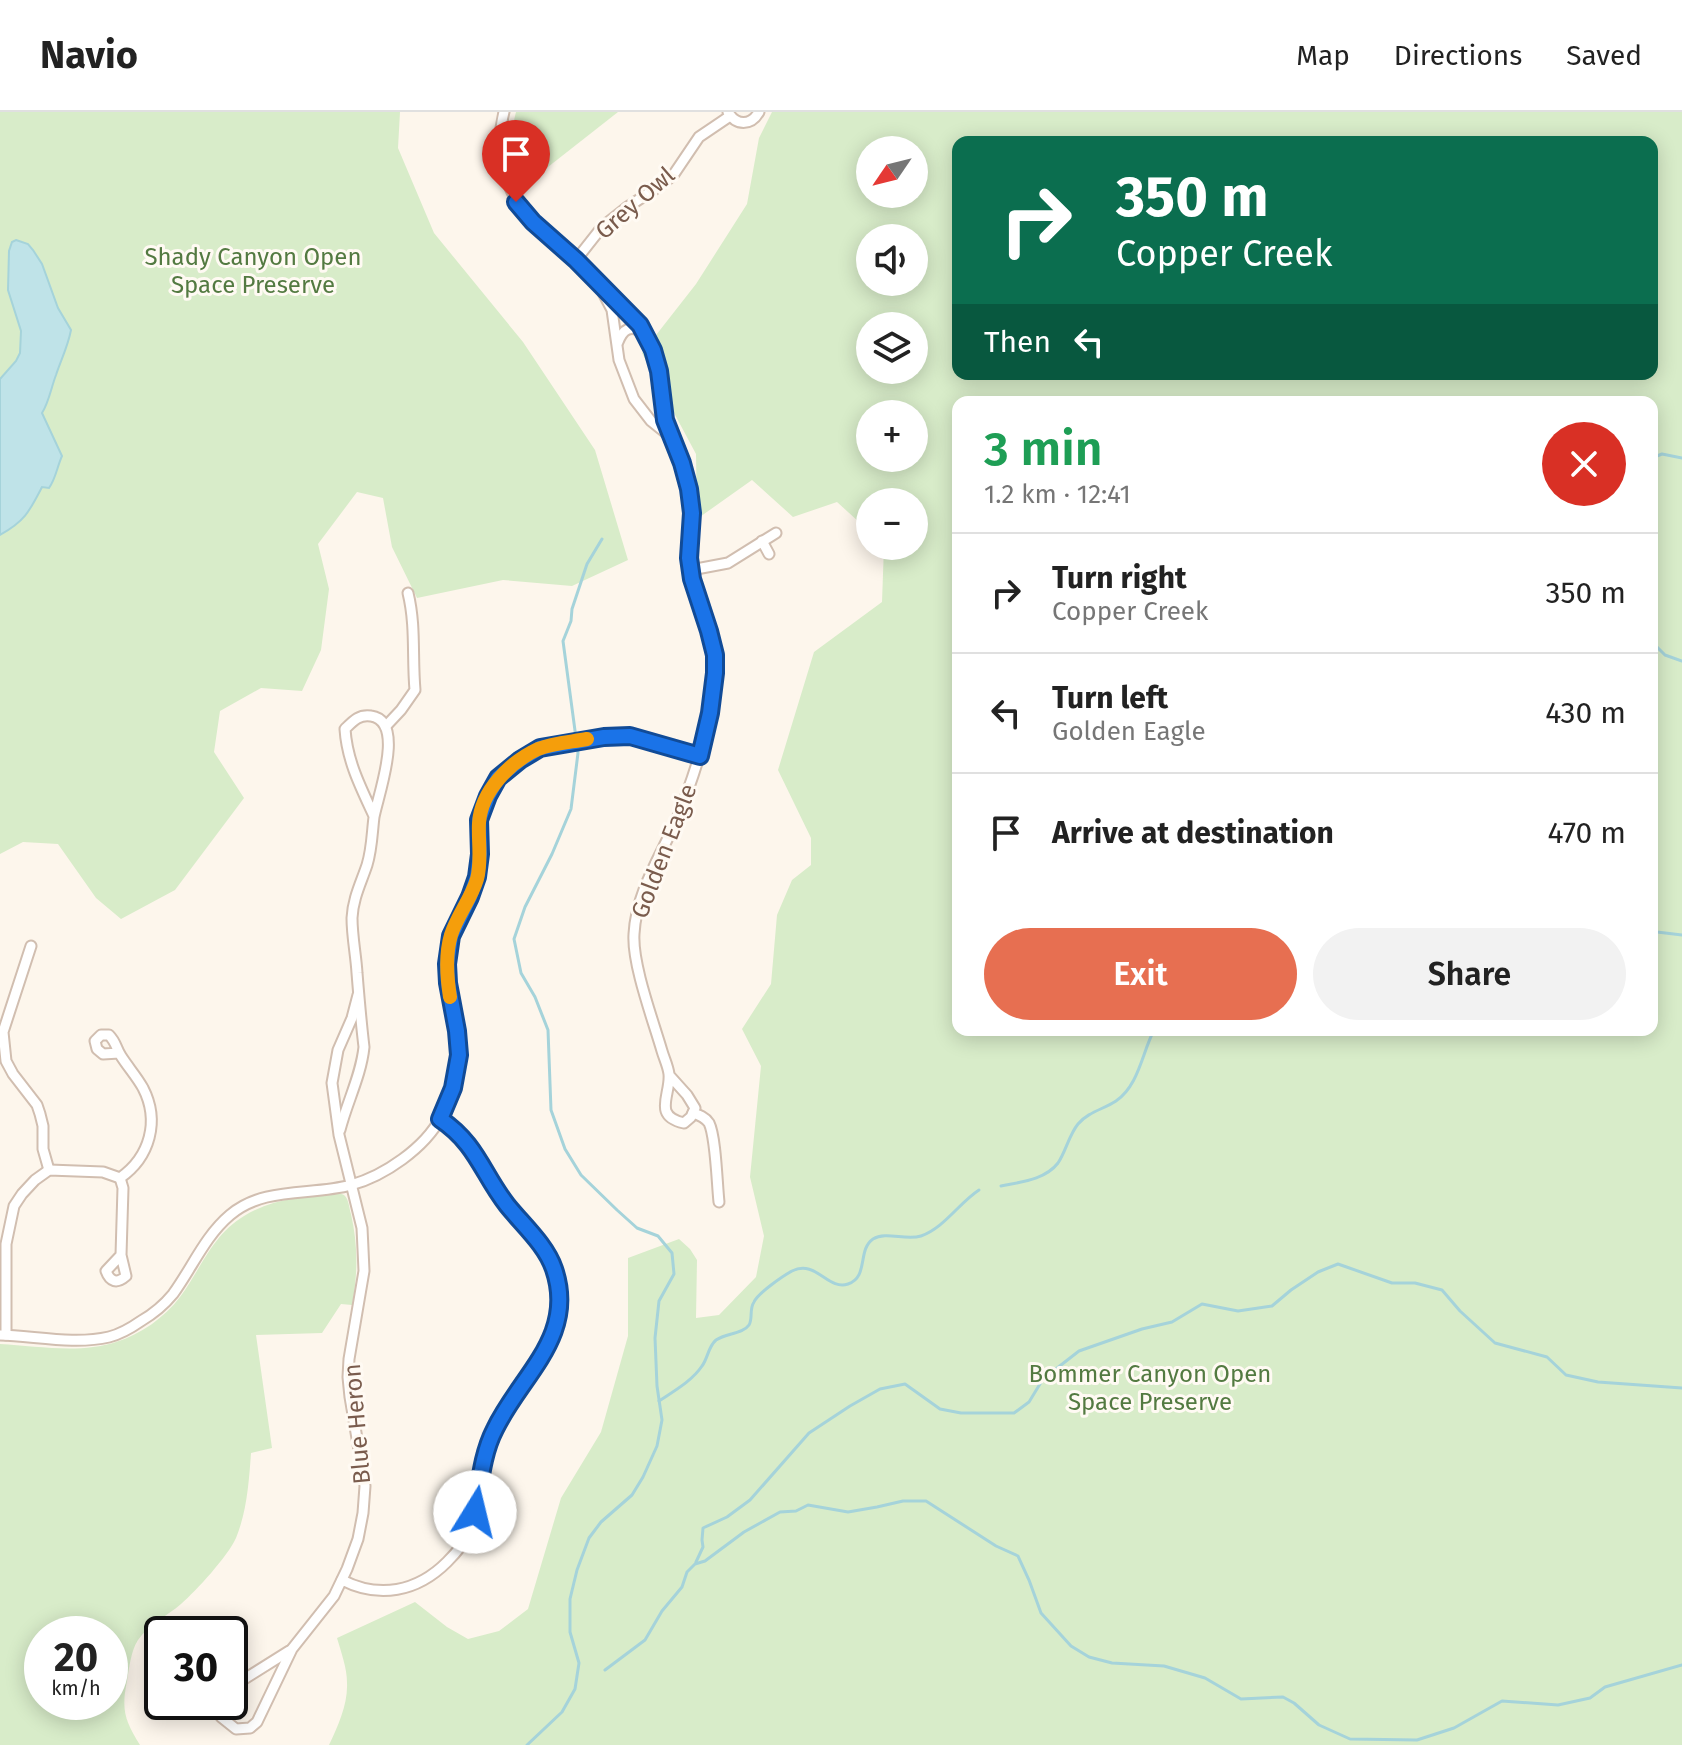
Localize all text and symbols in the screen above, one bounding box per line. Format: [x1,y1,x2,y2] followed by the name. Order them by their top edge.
[40,32,138,78] text: Navio
[1296,39,1350,72] text: Map
[1394,39,1522,72] text: Directions
[1566,39,1642,72] text: Saved
[482,120,550,202] pin
[494,132,538,176] icon: arrive
[856,136,928,208] north arrow
[856,136,928,560] map controls
[590,161,680,245] street label: Grey Owl
[1116,164,1269,231] text: 350 m
[984,168,1088,272] icon: right
[856,224,928,296] button: sound
[1116,232,1332,276] text: Copper Creek
[144,243,362,299] park label: Shady Canyon Open Space Preserve
[856,312,928,384] button: layers
[1067,320,1111,364] icon: left
[984,324,1051,360] text: Then
[856,400,928,472] button: +
[984,420,1102,478] text: 3 min
[1542,422,1626,506] button: close
[984,479,1131,510] text: 1.2 km · 12:41
[856,488,928,560] button: −
[1052,560,1187,596] text: Turn right
[984,571,1028,615] icon: right
[1546,575,1626,611] text: 350 m
[1052,596,1208,627] text: Copper Creek
[1052,680,1168,716] text: Turn left
[984,691,1028,735] icon: left
[1545,695,1626,731] text: 430 m
[1052,716,1206,747] text: Golden Eagle
[626,780,702,922] street label: Golden Eagle
[984,811,1028,855] icon: arrive
[1052,815,1334,851] text: Arrive at destination
[1547,815,1626,851] text: 470 m
[984,928,1297,1020] button: Exit
[1313,928,1626,1020] button: Share
[1029,1360,1271,1416] park label: Bommer Canyon Open Space Preserve
[338,1362,376,1486] street label: Blue Heron
[433,1470,517,1554] position arrow
[144,1616,248,1720] speed limit sign: 30
[54,1634,98,1682] text: 20
[51,1676,101,1700] text: km/h

